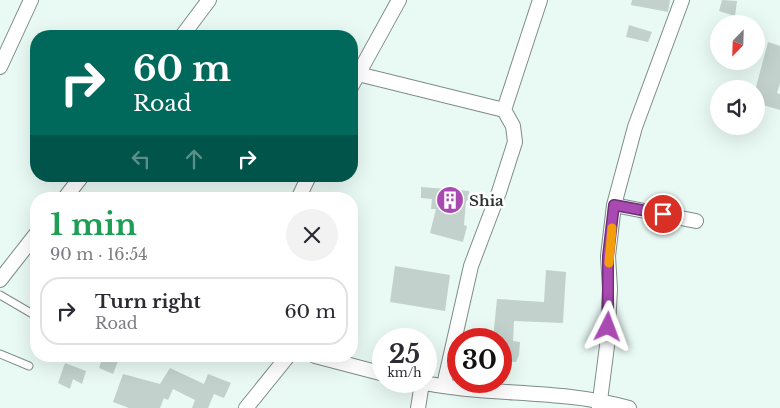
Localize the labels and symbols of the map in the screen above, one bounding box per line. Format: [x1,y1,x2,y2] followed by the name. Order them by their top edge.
[710,15,765,70] north arrow
[435,185,465,215] building icon: Shia
[469,191,504,210] place label: Shia
[642,193,684,235] pin
[581,300,633,352] position arrow
[447,328,512,393] speed limit sign: 30

